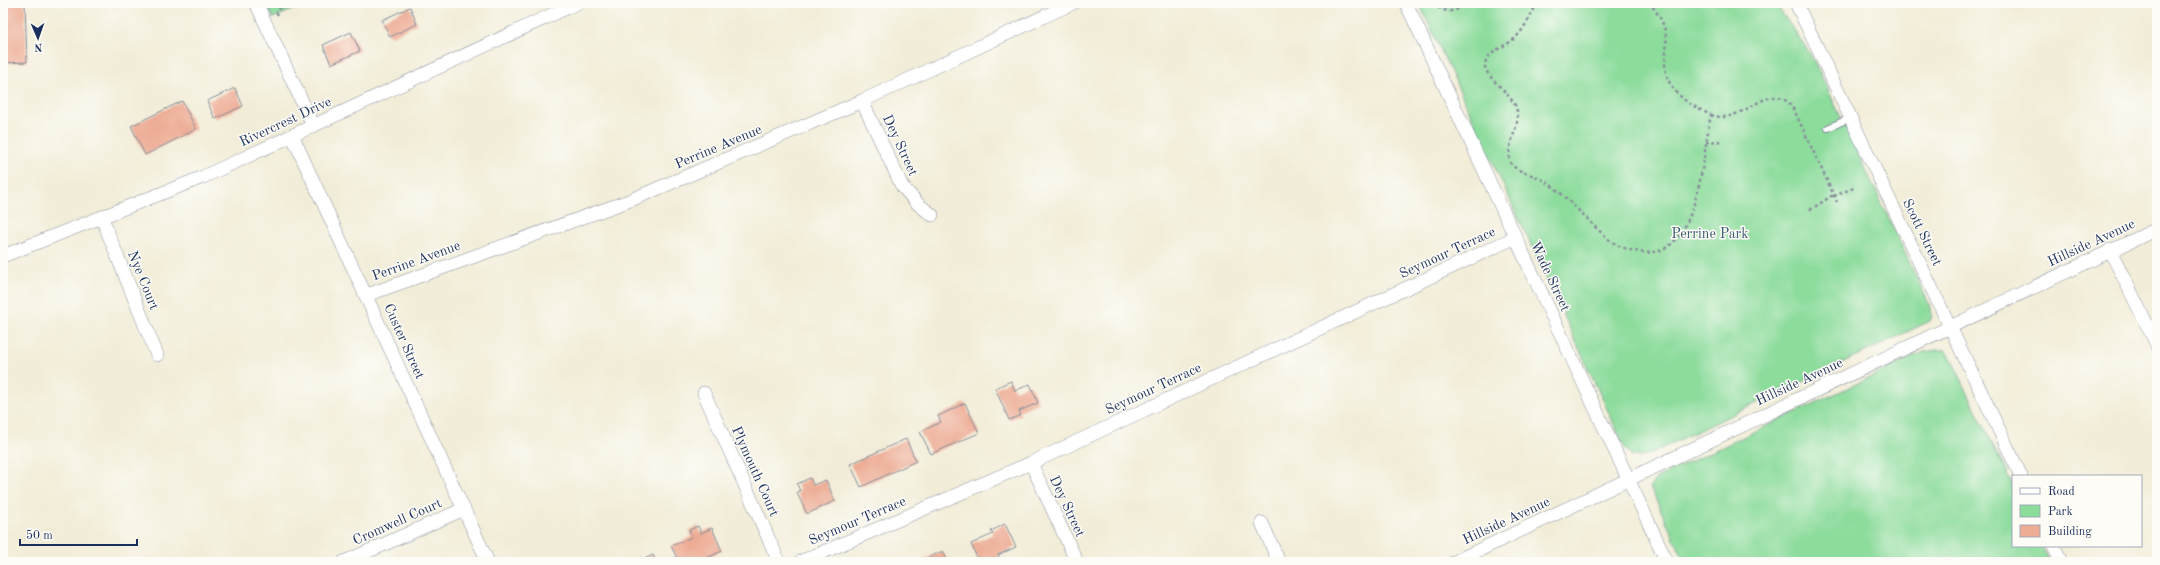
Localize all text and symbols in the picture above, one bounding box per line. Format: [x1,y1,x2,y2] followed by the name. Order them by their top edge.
[18,18,58,58] north arrow
[33,41,43,52] text: N
[237,95,333,149] street label: Rivercrest Drive
[880,113,920,178] street label: Dey Street
[673,122,764,172] street label: Perrine Avenue
[1900,197,1944,268] street label: Scott Street
[2046,217,2137,269] street label: Hillside Avenue
[1397,225,1498,281] street label: Seymour Terrace
[1671,227,1749,241] park label: Perrine Park
[370,238,462,283] street label: Perrine Avenue
[1528,239,1572,314] street label: Wade Street
[125,249,161,312] street label: Nye Court
[381,302,427,381] street label: Custer Street
[1754,356,1845,408] street label: Hillside Avenue
[1103,361,1204,417] street label: Seymour Terrace
[729,424,781,519] street label: Plymouth Court
[1047,474,1087,539] street label: Dey Street
[2012,475,2142,547] legend
[2048,486,2075,498] text: Road
[807,494,908,548] street label: Seymour Terrace
[1461,495,1552,547] street label: Hillside Avenue
[351,496,444,548] street label: Cromwell Court
[2048,506,2073,518] text: Park
[20,521,137,547] scale bar
[2048,526,2092,538] text: Building
[26,529,53,542] text: 50 m

